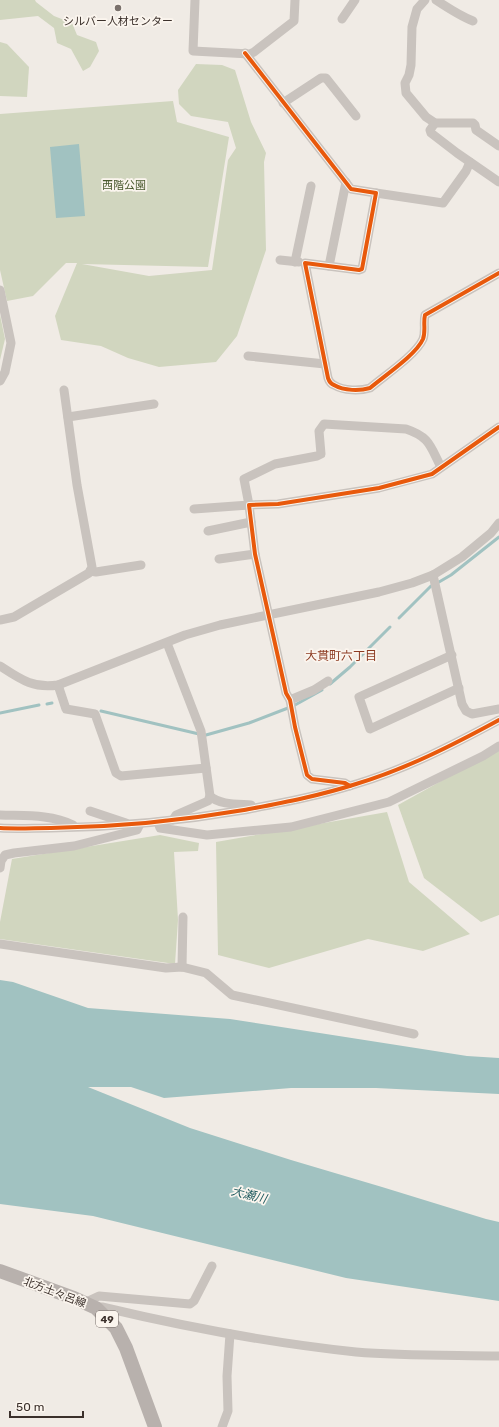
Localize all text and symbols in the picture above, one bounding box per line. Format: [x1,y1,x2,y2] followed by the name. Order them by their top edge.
[113,3,123,13] marker: シルバー人材センター
[63,15,173,28] place label: シルバー人材センター
[102,179,146,192] park label: 西階公園
[305,649,377,663] district label: 大貫町六丁目
[230,1184,270,1207] water label: 大瀬川
[22,1275,88,1310] street label: 北方土々呂線
[96,1311,118,1327] road number: 49
[10,1393,83,1419] scale bar
[16,1400,44,1414] text: 50 m

